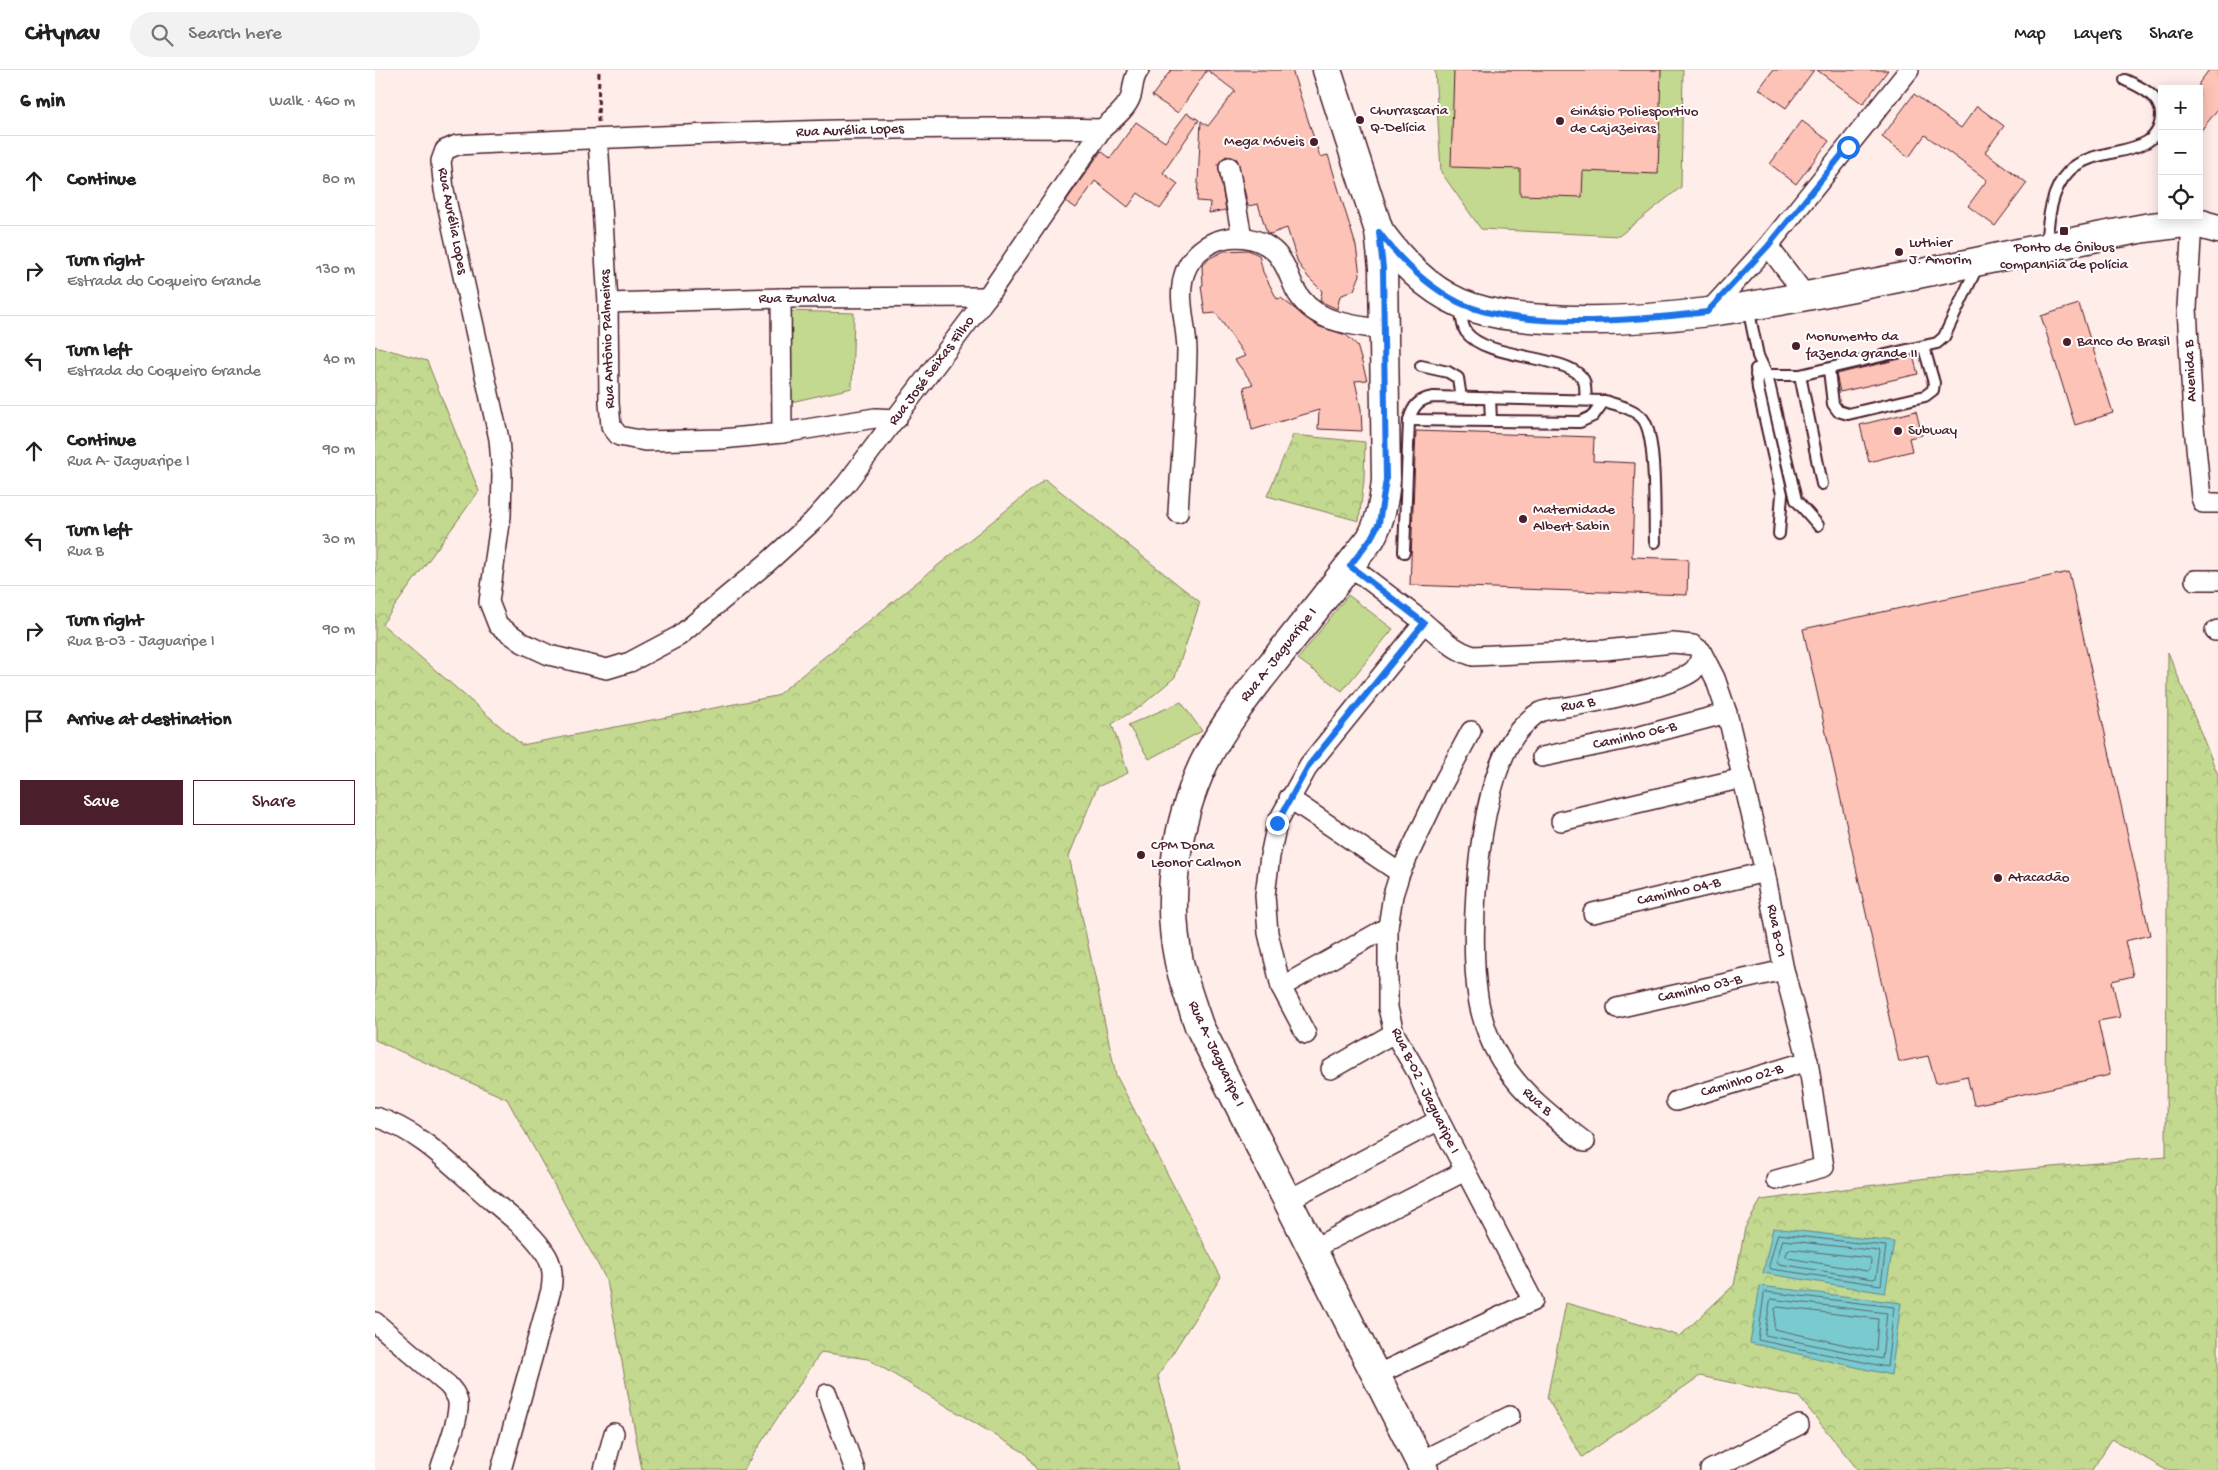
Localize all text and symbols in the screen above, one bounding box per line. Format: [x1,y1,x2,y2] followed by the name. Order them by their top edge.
[130,12,480,57] search box
[25,20,100,49] text: Citynav
[148,21,176,49] icon: search
[188,23,282,46] text: Search here
[2014,24,2046,45] text: Map
[2074,24,2121,45] text: Layers
[2149,24,2193,45] text: Share
[2158,85,2203,220] map controls
[2158,85,2203,130] button: +
[20,90,65,115] text: 6 min
[269,93,355,112] text: Walk · 460 m
[1370,102,1449,137] place label: Churrascaria Q-Delícia
[1570,103,1699,138] place label: Ginásio Poliesportivo de Cajazeiras
[1354,114,1366,126] marker: Churrascaria Q-Delícia
[1554,115,1566,127] marker: Ginásio Poliesportivo de Cajazeiras
[796,120,905,142] street label: Rua Aurélia Lopes
[2158,130,2203,175] button: −
[1224,133,1304,151] place label: Mega Móveis
[1308,136,1320,148] marker: Mega Móveis
[1837,136,1860,159] route start
[433,166,471,276] street label: Rua Aurélia Lopes
[20,167,48,195] icon: ahead
[67,169,136,192] text: Continue
[322,171,355,190] text: 80 m
[2158,175,2203,220] button: locate
[2058,225,2070,237] marker: Ponto de Ônibus companhia de polícia
[1909,234,1972,269] place label: Luthier J. Amorim
[2000,239,2129,274] place label: Ponto de Ônibus companhia de polícia
[1893,246,1905,258] marker: Luthier J. Amorim
[67,250,143,273] text: Turn right
[20,257,48,285] icon: right
[316,261,355,280] text: 130 m
[597,269,619,409] street label: Rua Antônio Palmeiras
[67,273,261,292] text: Estrada do Coqueiro Grande
[758,290,836,308] street label: Rua Zunalva
[885,312,979,429] street label: Rua José Seixas Filho
[1805,328,1918,363] place label: Monumento da fazenda grande II
[2076,333,2170,351] place label: Banco do Brasil
[2061,336,2073,348] marker: Banco do Brasil
[2180,339,2202,402] street label: Avenida B
[67,340,131,363] text: Turn left
[1790,340,1802,352] marker: Monumento da fazenda grande II
[20,347,48,375] icon: left
[323,351,355,370] text: 40 m
[67,363,261,382] text: Estrada do Coqueiro Grande
[1908,422,1958,440] place label: Subway
[1892,425,1904,437] marker: Subway
[67,430,136,453] text: Continue
[20,437,48,465] icon: ahead
[323,441,355,460] text: 90 m
[67,453,190,472] text: Rua A- Jaguaripe I
[1533,501,1615,536] place label: Maternidade Albert Sabin
[1517,513,1529,525] marker: Maternidade Albert Sabin
[67,520,131,543] text: Turn left
[20,527,48,555] icon: left
[322,531,355,550] text: 30 m
[67,543,104,562] text: Rua B
[1237,604,1321,706] street label: Rua A- Jaguaripe I
[67,610,143,633] text: Turn right
[20,617,48,645] icon: right
[323,621,355,640] text: 90 m
[67,633,215,652] text: Rua B-03 - Jaguaripe I
[1559,693,1597,717] street label: Rua B
[20,707,48,735] icon: arrive
[67,709,231,732] text: Arrive at destination
[1591,718,1679,754] street label: Caminho 06-B
[20,780,183,825] button: Save
[193,780,355,825] button: Share
[1266,812,1289,835] route end
[1151,837,1241,872] place label: CPM Dona Leonor Calmon
[1135,849,1147,861] marker: CPM Dona Leonor Calmon
[2008,869,2070,887] place label: Atacadão
[1992,872,2004,884] marker: Atacadão
[1636,874,1723,910] street label: Caminho 04-B
[1762,903,1790,959] street label: Rua B-01
[1656,971,1744,1007] street label: Caminho 03-B
[1184,998,1248,1110] street label: Rua A- Jaguaripe I
[1387,1025,1463,1157] street label: Rua B-02 - Jaguaripe I
[1699,1060,1786,1102] street label: Caminho 02-B
[1518,1084,1556,1120] street label: Rua B

